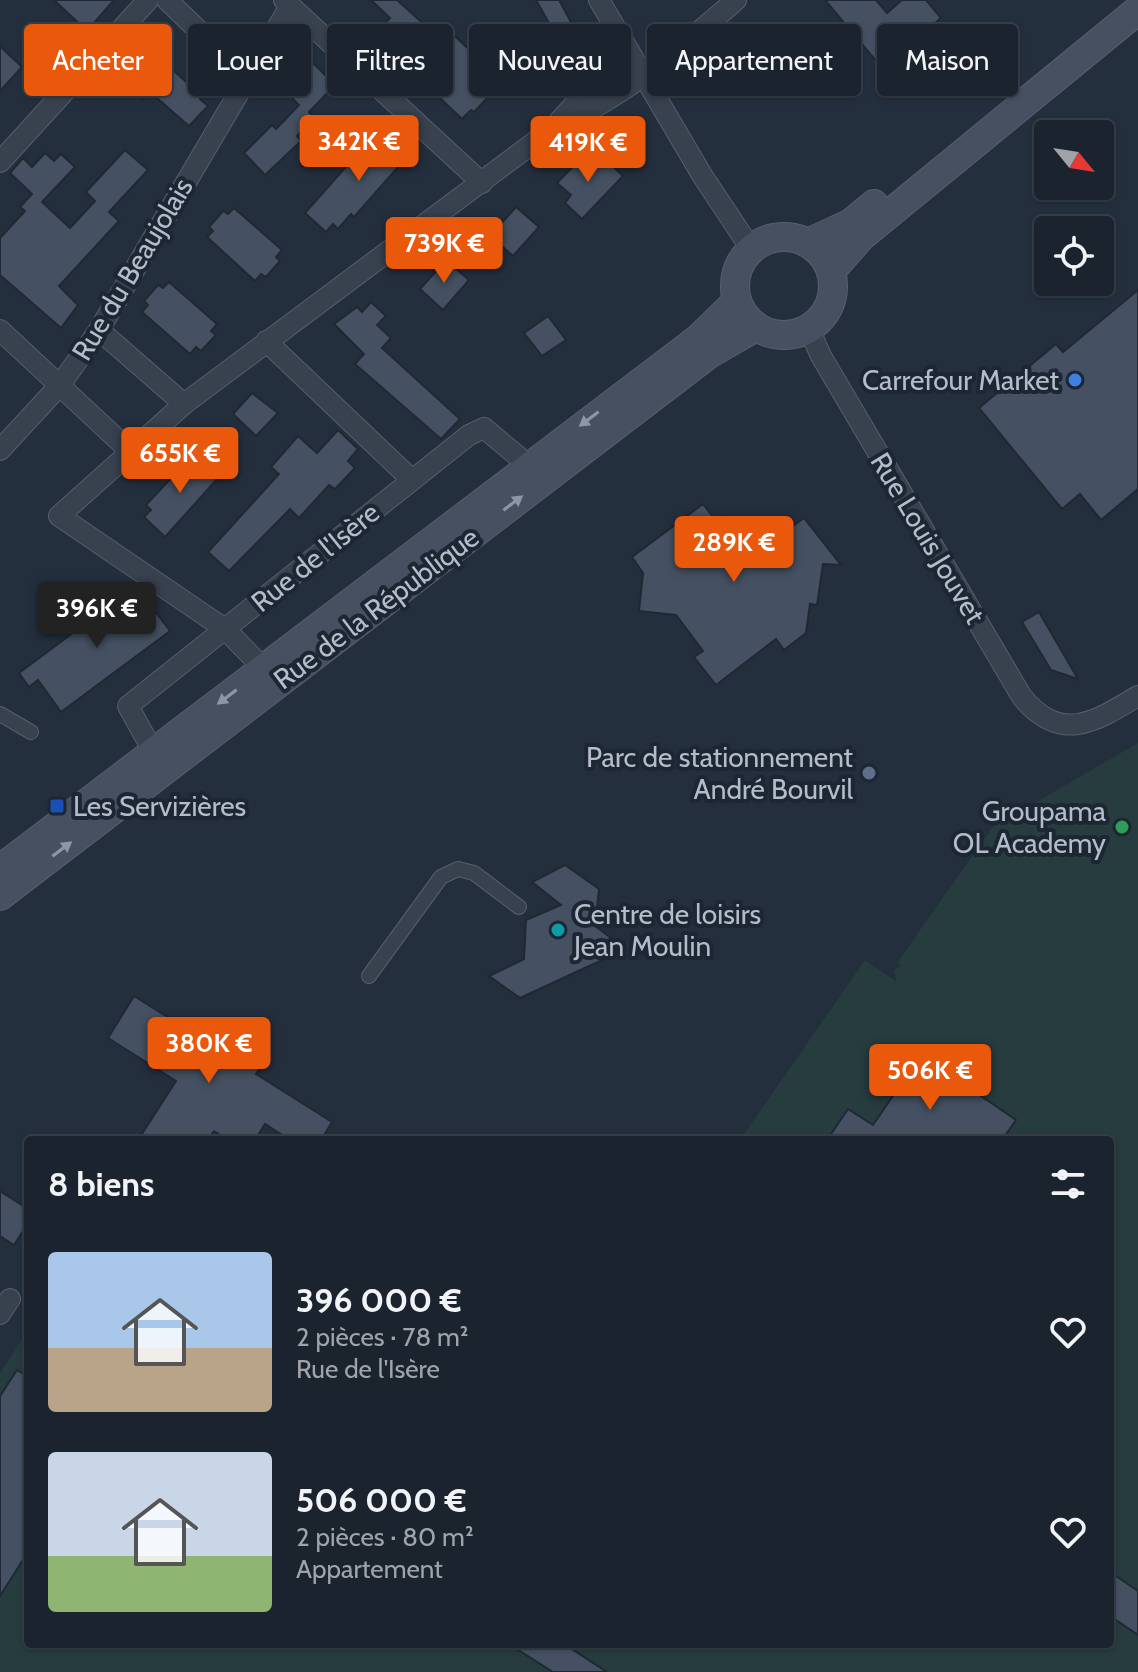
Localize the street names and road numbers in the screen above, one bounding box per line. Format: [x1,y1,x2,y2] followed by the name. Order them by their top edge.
[64,172,200,366] street label: Rue du Beaujolais
[864,446,992,630] street label: Rue Louis Jouvet
[244,495,386,619] street label: Rue de l'Isère
[267,520,485,696] street label: Rue de la République

